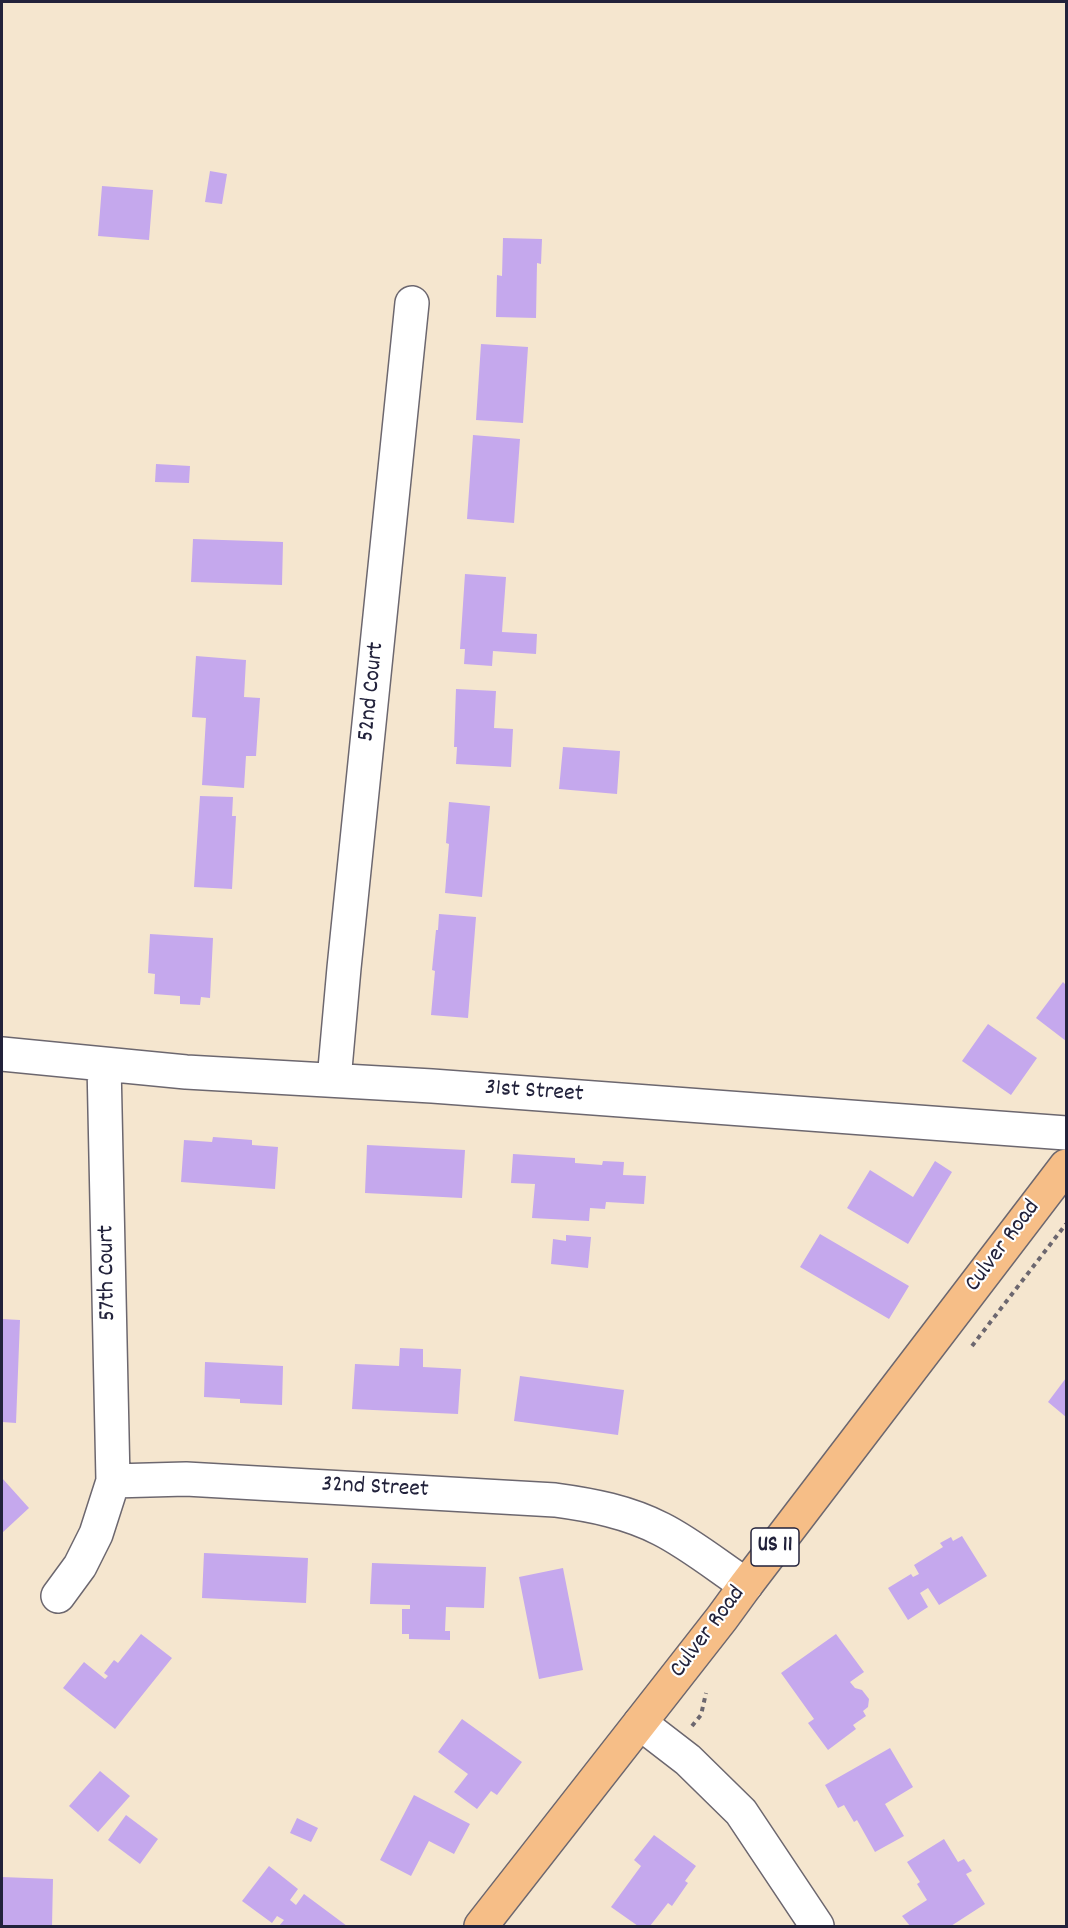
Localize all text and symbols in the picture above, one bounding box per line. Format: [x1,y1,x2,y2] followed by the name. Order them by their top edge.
[353,641,393,743] street label: 52nd Court
[484,1075,584,1111] street label: 31st Street
[960,1195,1048,1299] street label: Culver Road
[94,1225,124,1321] street label: 57th Court
[321,1472,429,1506] street label: 32nd Street
[751,1528,799,1566] road number: US 11
[665,1581,753,1685] street label: Culver Road

